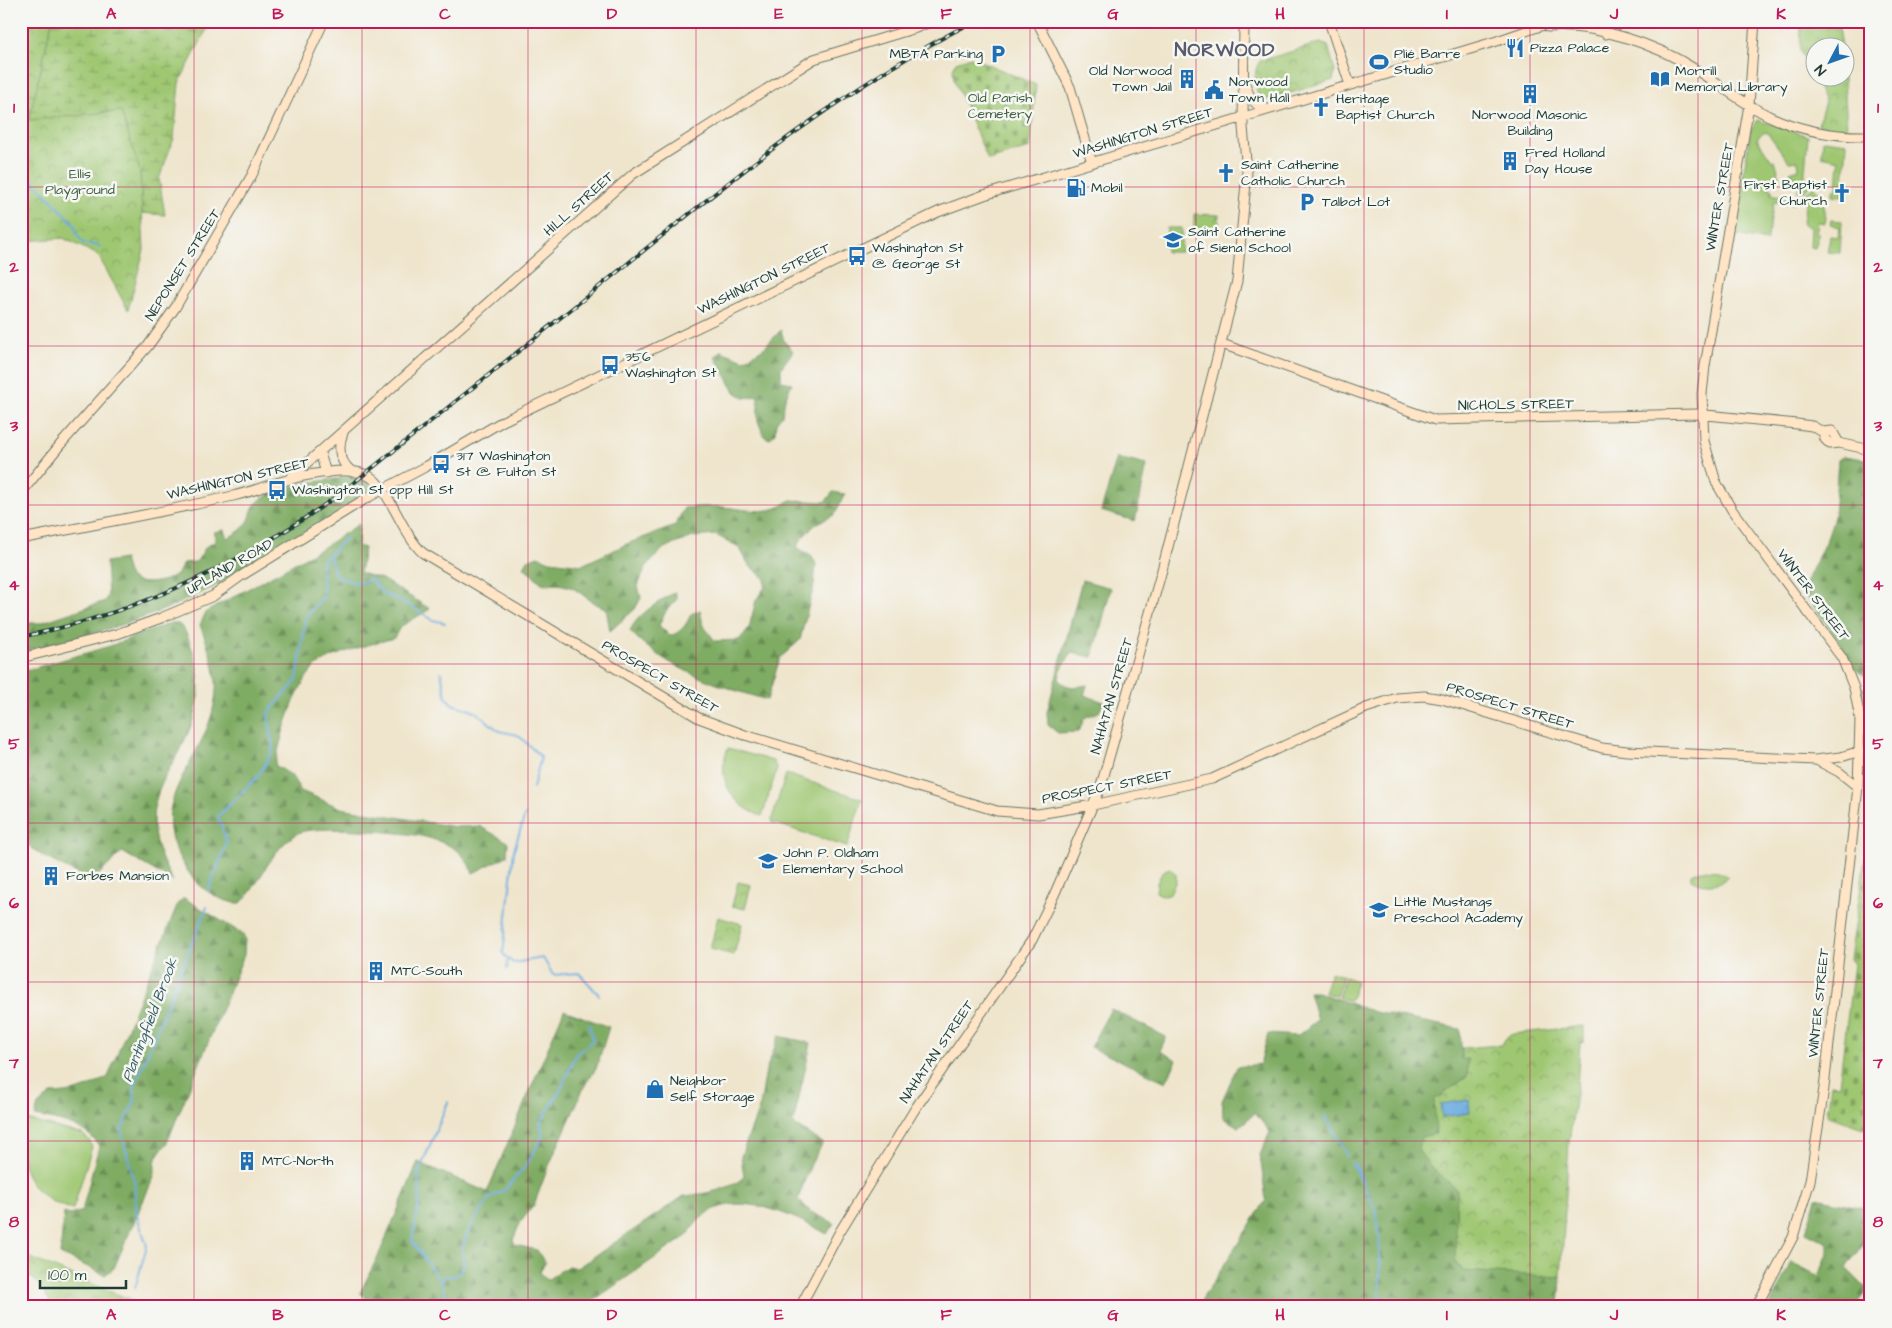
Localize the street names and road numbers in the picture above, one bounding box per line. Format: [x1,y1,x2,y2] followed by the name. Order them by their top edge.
[1070,102,1216,164] street label: WASHINGTON STREET
[1701,141,1739,253] street label: WINTER STREET
[539,167,619,241] street label: HILL STREET
[140,205,226,325] street label: NEPONSET STREET
[694,238,834,320] street label: WASHINGTON STREET
[1458,394,1574,416] street label: NICHOLS STREET
[165,453,311,505] street label: WASHINGTON STREET
[183,534,277,600] street label: UPLAND ROAD
[1772,545,1854,645] street label: WINTER STREET
[598,635,722,719] street label: PROSPECT STREET
[1086,635,1138,757] street label: NAHATAN STREET
[1444,677,1576,735] street label: PROSPECT STREET
[1040,765,1174,809] street label: PROSPECT STREET
[1803,947,1835,1059] street label: WINTER STREET
[895,996,979,1107] street label: NAHATAN STREET

